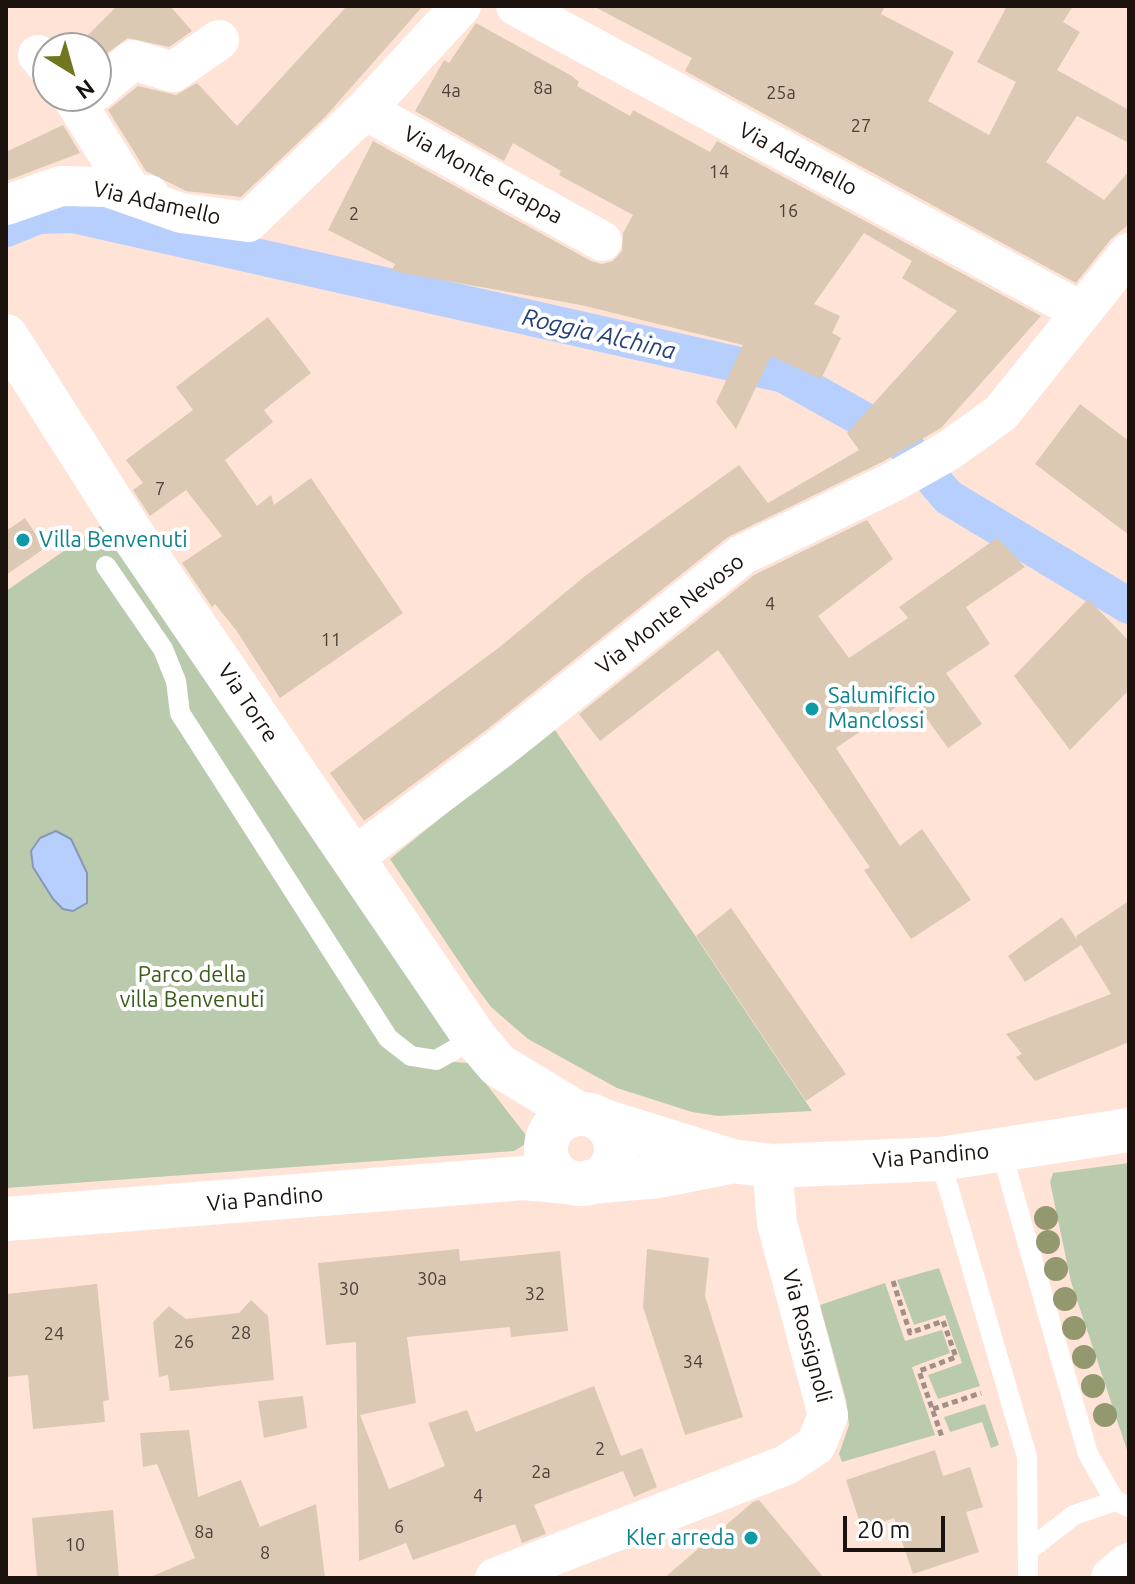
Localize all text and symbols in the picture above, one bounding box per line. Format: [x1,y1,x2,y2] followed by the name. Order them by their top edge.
[32,32,112,112] north arrow
[71,75,100,105] text: N
[533,77,553,99] house number: 8a
[441,80,461,102] house number: 4a
[766,82,796,104] house number: 25a
[851,115,871,137] house number: 27
[734,117,862,201] street label: Via Adamello
[399,120,567,230] street label: Via Monte Grappa
[709,161,729,183] house number: 14
[91,175,223,231] street label: Via Adamello
[778,200,798,222] house number: 16
[349,203,359,225] house number: 2
[520,302,678,366] water label: Roggia Alchina
[155,478,165,500] house number: 7
[39,527,188,553] place label: Villa Benvenuti
[14,531,32,549] marker: Villa Benvenuti
[591,548,749,680] street label: Via Monte Nevoso
[765,593,775,615] house number: 4
[321,629,341,651] house number: 11
[212,659,284,747] street label: Via Torre
[828,683,936,734] place label: Salumificio Manclossi
[803,700,821,718] marker: Salumificio Manclossi
[120,962,264,1014] park label: Parco della villa Benvenuti
[872,1138,990,1174] street label: Via Pandino
[206,1181,324,1217] street label: Via Pandino
[777,1267,837,1405] street label: Via Rossignoli
[417,1268,447,1290] house number: 30a
[339,1278,359,1300] house number: 30
[525,1283,545,1305] house number: 32
[231,1322,251,1344] house number: 28
[44,1323,64,1345] house number: 24
[174,1331,194,1353] house number: 26
[683,1351,703,1373] house number: 34
[595,1438,605,1460] house number: 2
[531,1461,551,1483] house number: 2a
[473,1485,483,1507] house number: 4
[847,1500,949,1550] scale bar
[394,1516,404,1538] house number: 6
[857,1516,910,1543] text: 20 m
[194,1521,214,1543] house number: 8a
[626,1525,735,1551] place label: Kler arreda
[742,1529,760,1547] marker: Kler arreda
[65,1534,85,1556] house number: 10
[260,1542,270,1564] house number: 8

